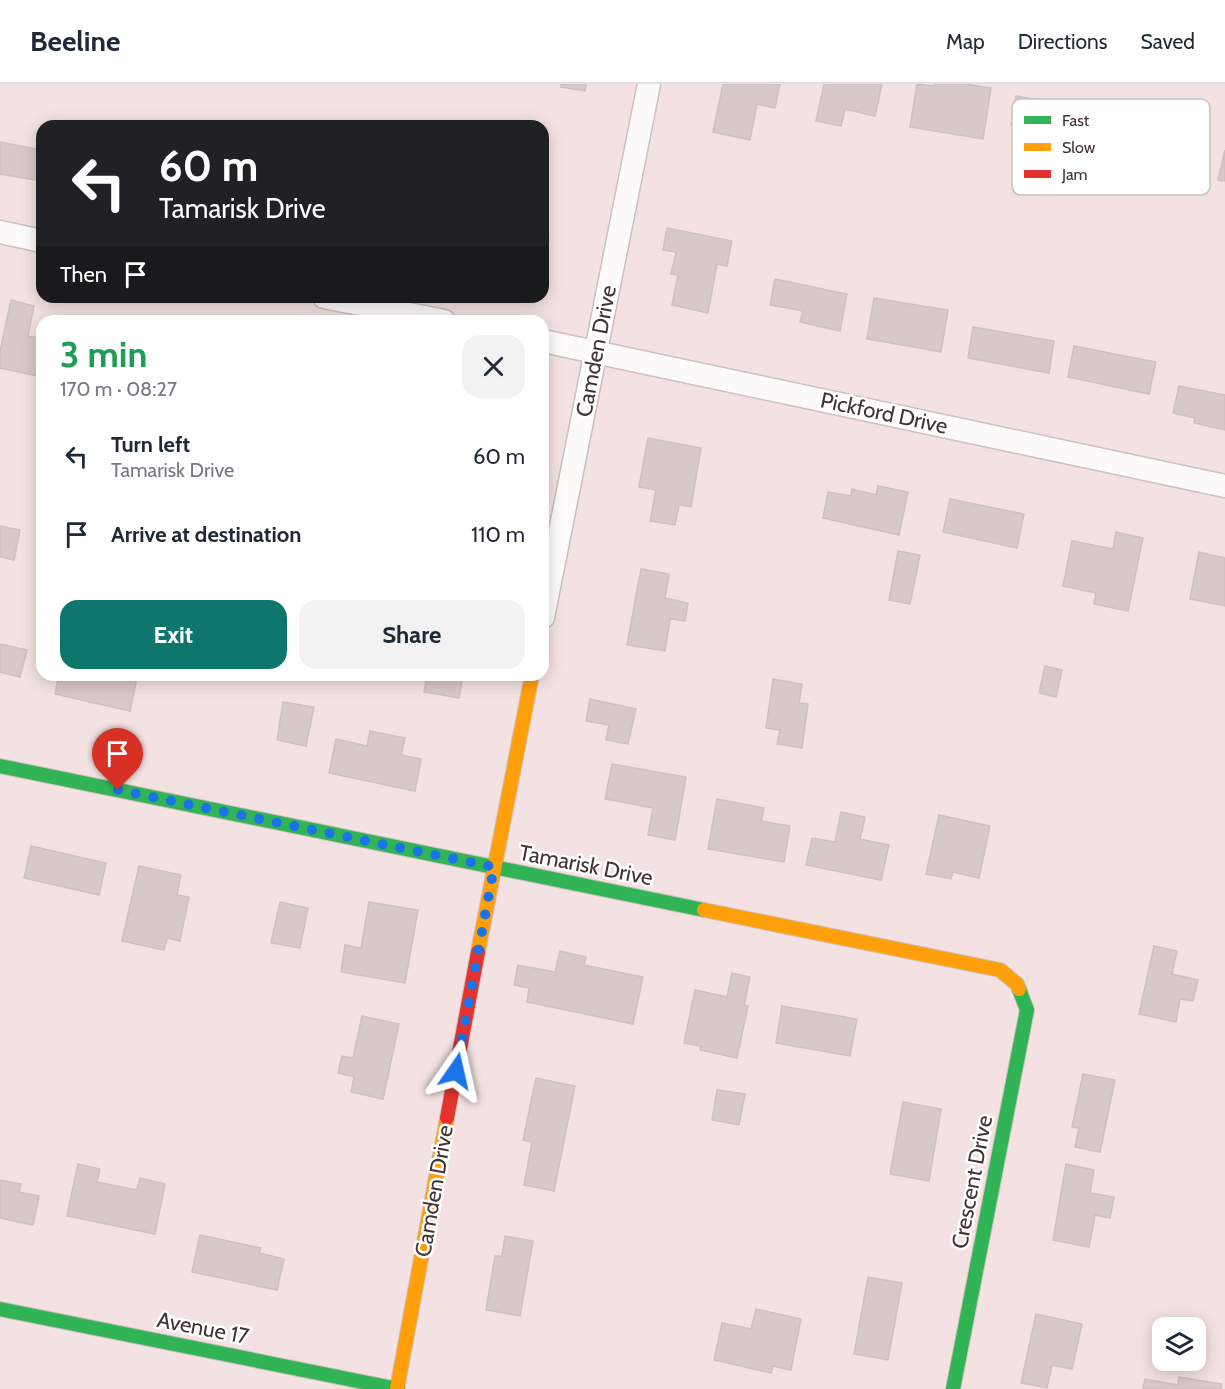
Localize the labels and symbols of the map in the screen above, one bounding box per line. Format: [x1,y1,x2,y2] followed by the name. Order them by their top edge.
[1012,99,1210,195] legend
[1062,111,1090,130] text: Fast
[1062,138,1096,157] text: Slow
[1061,165,1088,184] text: Jam
[570,283,622,419] street label: Camden Drive
[818,386,950,440] street label: Pickford Drive
[92,728,143,790] pin
[517,839,655,891] street label: Tamarisk Drive
[424,1039,488,1103] position arrow
[946,1113,998,1251] street label: Crescent Drive
[409,1123,459,1259] street label: Camden Drive
[155,1306,251,1350] street label: Avenue 17

